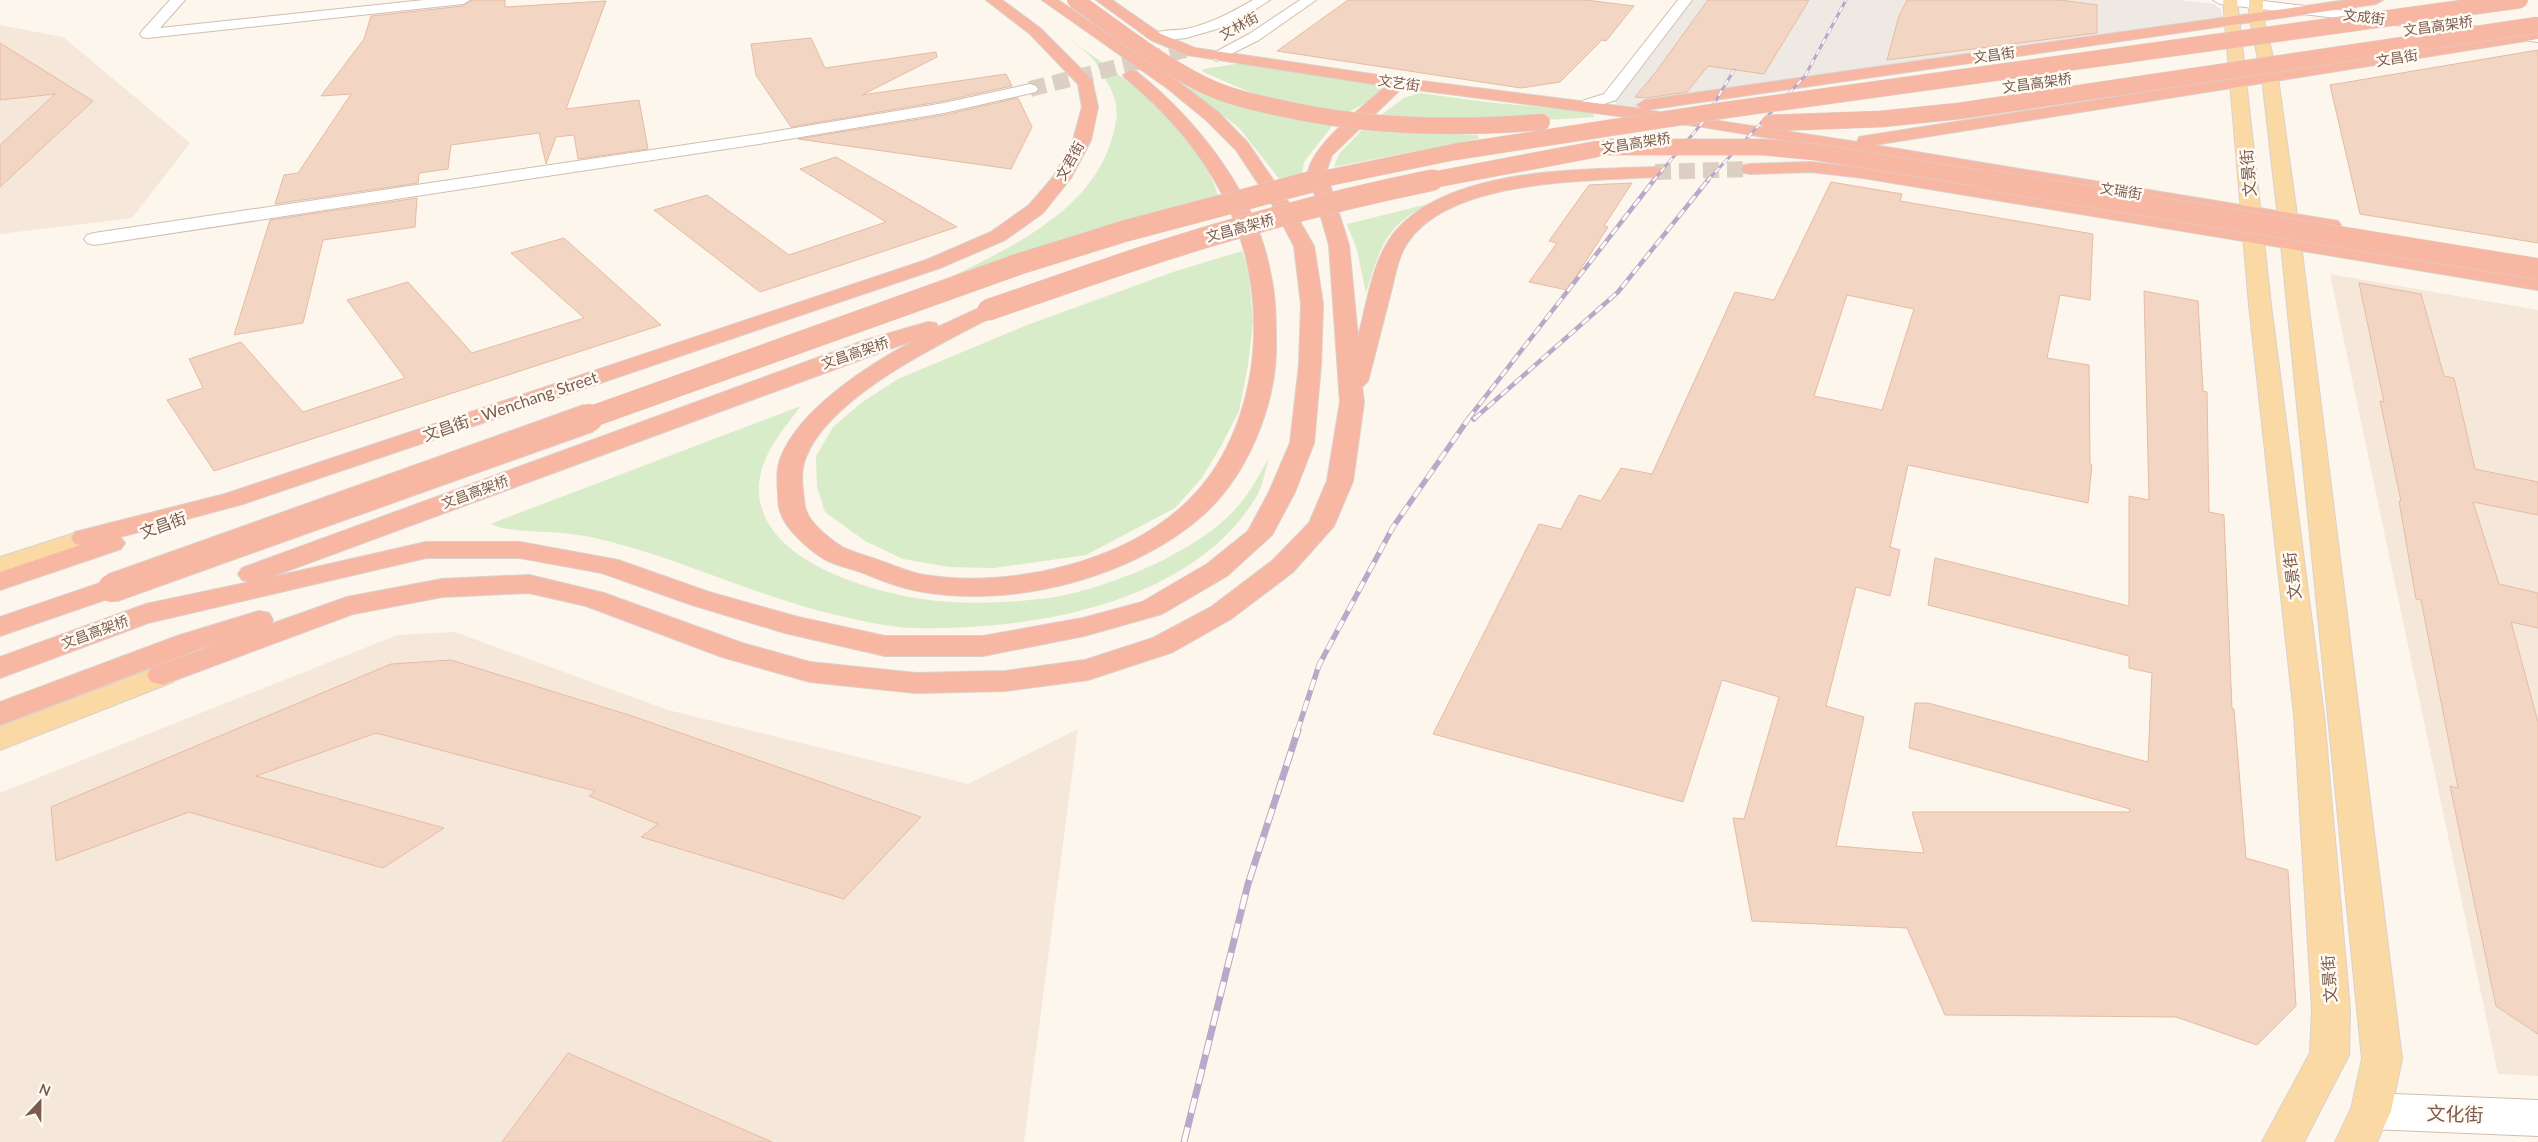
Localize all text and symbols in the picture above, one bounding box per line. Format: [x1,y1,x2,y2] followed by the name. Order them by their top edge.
[2342,6,2386,27] street label: 文成街
[1216,8,1261,43] street label: 文林街
[2402,12,2474,39] street label: 文昌高架桥
[1972,43,2016,66] street label: 文昌街
[2375,46,2419,69] street label: 文昌街
[2001,69,2073,96] street label: 文昌高架桥
[1377,71,1421,94] street label: 文艺街
[1600,129,1672,156] street label: 文昌高架桥
[1052,138,1087,183] street label: 文君街
[2236,148,2259,198] street label: 文景街
[2099,179,2143,202] street label: 文瑞街
[1204,210,1276,245] street label: 文昌高架桥
[819,333,891,372] street label: 文昌高架桥
[420,367,600,444] street label: 文昌街 - Wenchang Street
[439,472,511,511] street label: 文昌高架桥
[137,507,189,542] street label: 文昌街
[2279,551,2304,601] street label: 文景街
[59,612,131,651] street label: 文昌高架桥
[2317,954,2340,1004] street label: 文景街
[15,1077,65,1127] north arrow
[37,1080,53,1099] text: N
[2426,1101,2484,1126] street label: 文化街

